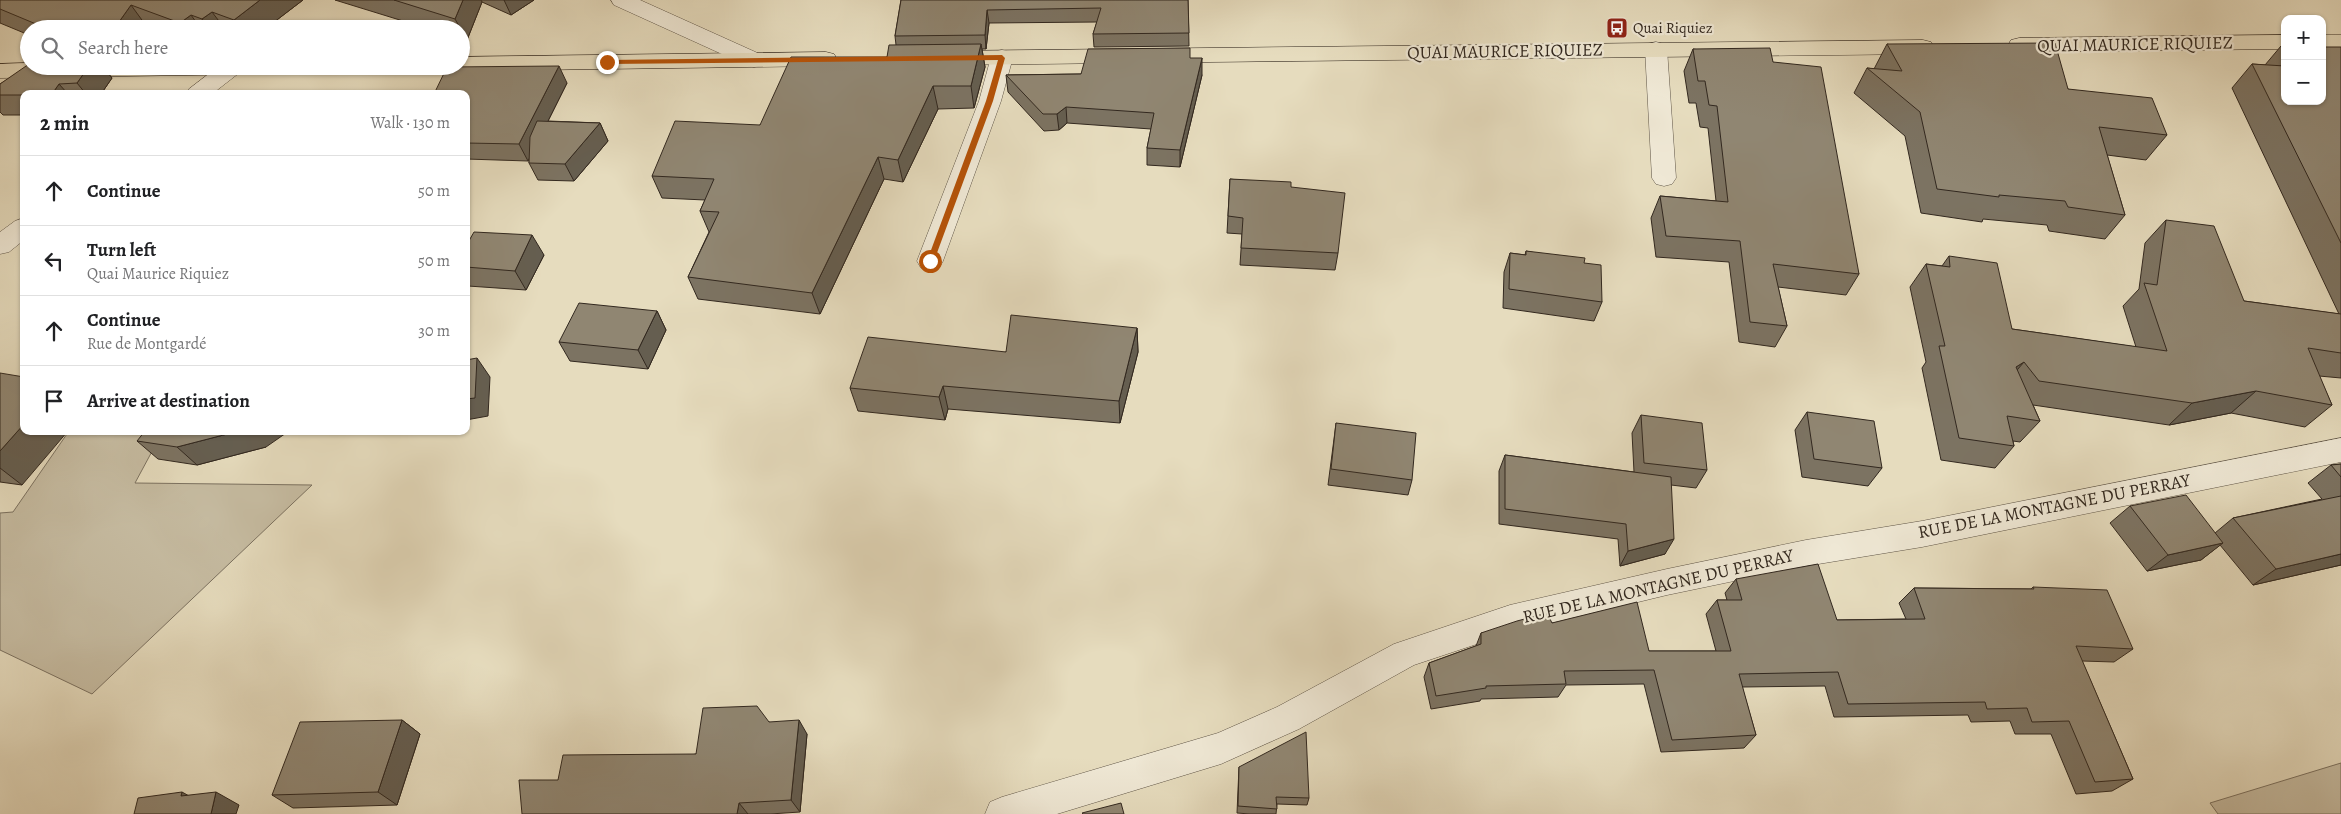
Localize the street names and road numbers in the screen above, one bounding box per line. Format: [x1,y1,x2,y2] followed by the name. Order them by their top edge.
[2037,30,2233,58] street label: QUAI MAURICE RIQUIEZ
[1407,37,1603,65] street label: QUAI MAURICE RIQUIEZ
[1916,468,2194,544] street label: RUE DE LA MONTAGNE DU PERRAY
[1520,543,1797,629] street label: RUE DE LA MONTAGNE DU PERRAY

